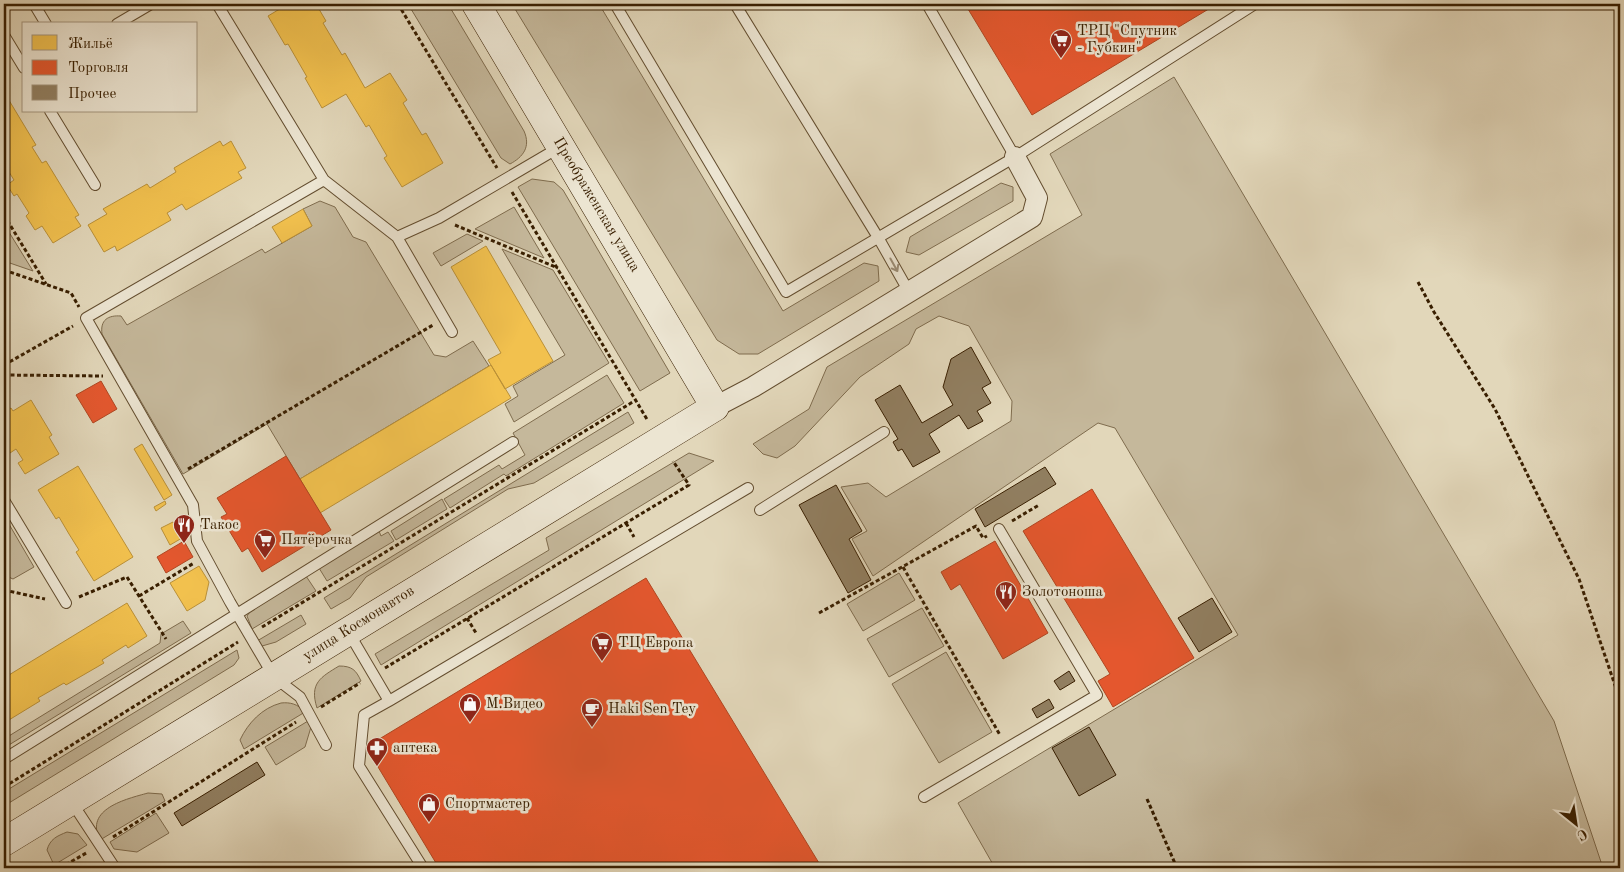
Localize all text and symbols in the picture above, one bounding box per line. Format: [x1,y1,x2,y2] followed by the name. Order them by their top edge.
[22,22,198,112] legend
[1077,24,1178,56] place label: ТРЦ "Спутник - Губкин"
[1049,28,1073,59] supermarket icon: ТРЦ "Спутник - Губкин"
[68,37,113,52] text: Жильё
[68,61,129,76] text: Торговля
[68,87,116,102] text: Прочее
[550,135,642,275] street label: Преображенская улица
[890,258,900,272] one-way arrow
[172,513,196,544] restaurant icon: Такос
[200,518,239,533] place label: Такос
[253,528,277,559] supermarket icon: Пятёрочка
[281,533,353,548] place label: Пятёрочка
[994,580,1018,611] restaurant icon: Золотоноша
[301,584,417,664] street label: улица Космонавтов
[1022,585,1103,600] place label: Золотоноша
[590,631,614,662] supermarket icon: ТЦ Европа
[618,636,694,651] place label: ТЦ Европа
[458,692,482,723] shop icon: М.Видео
[486,697,543,712] place label: М.Видео
[580,697,604,728] cafe icon: Haki Sen Tey
[608,702,696,717] place label: Haki Sen Tey
[365,736,389,767] pharmacy icon: аптека
[393,741,438,756] place label: аптека
[417,792,441,823] shop icon: Спортмастер
[445,797,530,812] place label: Спортмастер
[1552,800,1602,850] north arrow
[1574,826,1590,843] text: С

